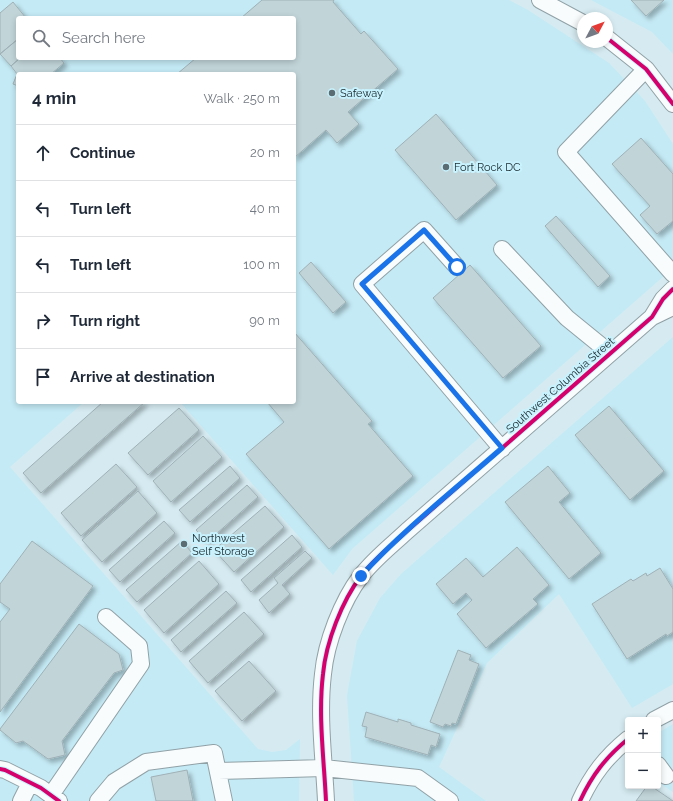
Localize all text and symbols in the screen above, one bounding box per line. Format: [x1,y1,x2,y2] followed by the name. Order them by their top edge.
[577,12,613,48] north arrow
[16,16,296,60] search box
[30,27,52,49] icon: search
[62,29,145,47] text: Search here
[340,87,383,100] place label: Safeway
[32,88,76,108] text: 4 min
[327,88,337,98] marker: Safeway
[203,91,280,106] text: Walk · 250 m
[32,142,54,164] icon: ahead
[70,144,135,162] text: Continue
[250,145,280,160] text: 20 m
[454,161,521,174] place label: Fort Rock DC
[441,162,451,172] marker: Fort Rock DC
[32,198,54,220] icon: left
[70,200,131,218] text: Turn left
[250,201,280,216] text: 40 m
[32,254,54,276] icon: left
[70,256,131,274] text: Turn left
[243,257,280,272] text: 100 m
[448,258,466,276] route start
[32,310,54,332] icon: right
[70,312,140,330] text: Turn right
[249,313,280,328] text: 90 m
[504,335,617,436] street label: Southwest Columbia Street
[32,366,54,388] icon: arrive
[70,368,215,386] text: Arrive at destination
[192,532,255,558] place label: Northwest Self Storage
[179,539,189,549] marker: Northwest Self Storage
[352,567,370,585] route end
[625,717,661,789] map controls
[625,717,661,753] button: +
[625,753,661,789] button: −

